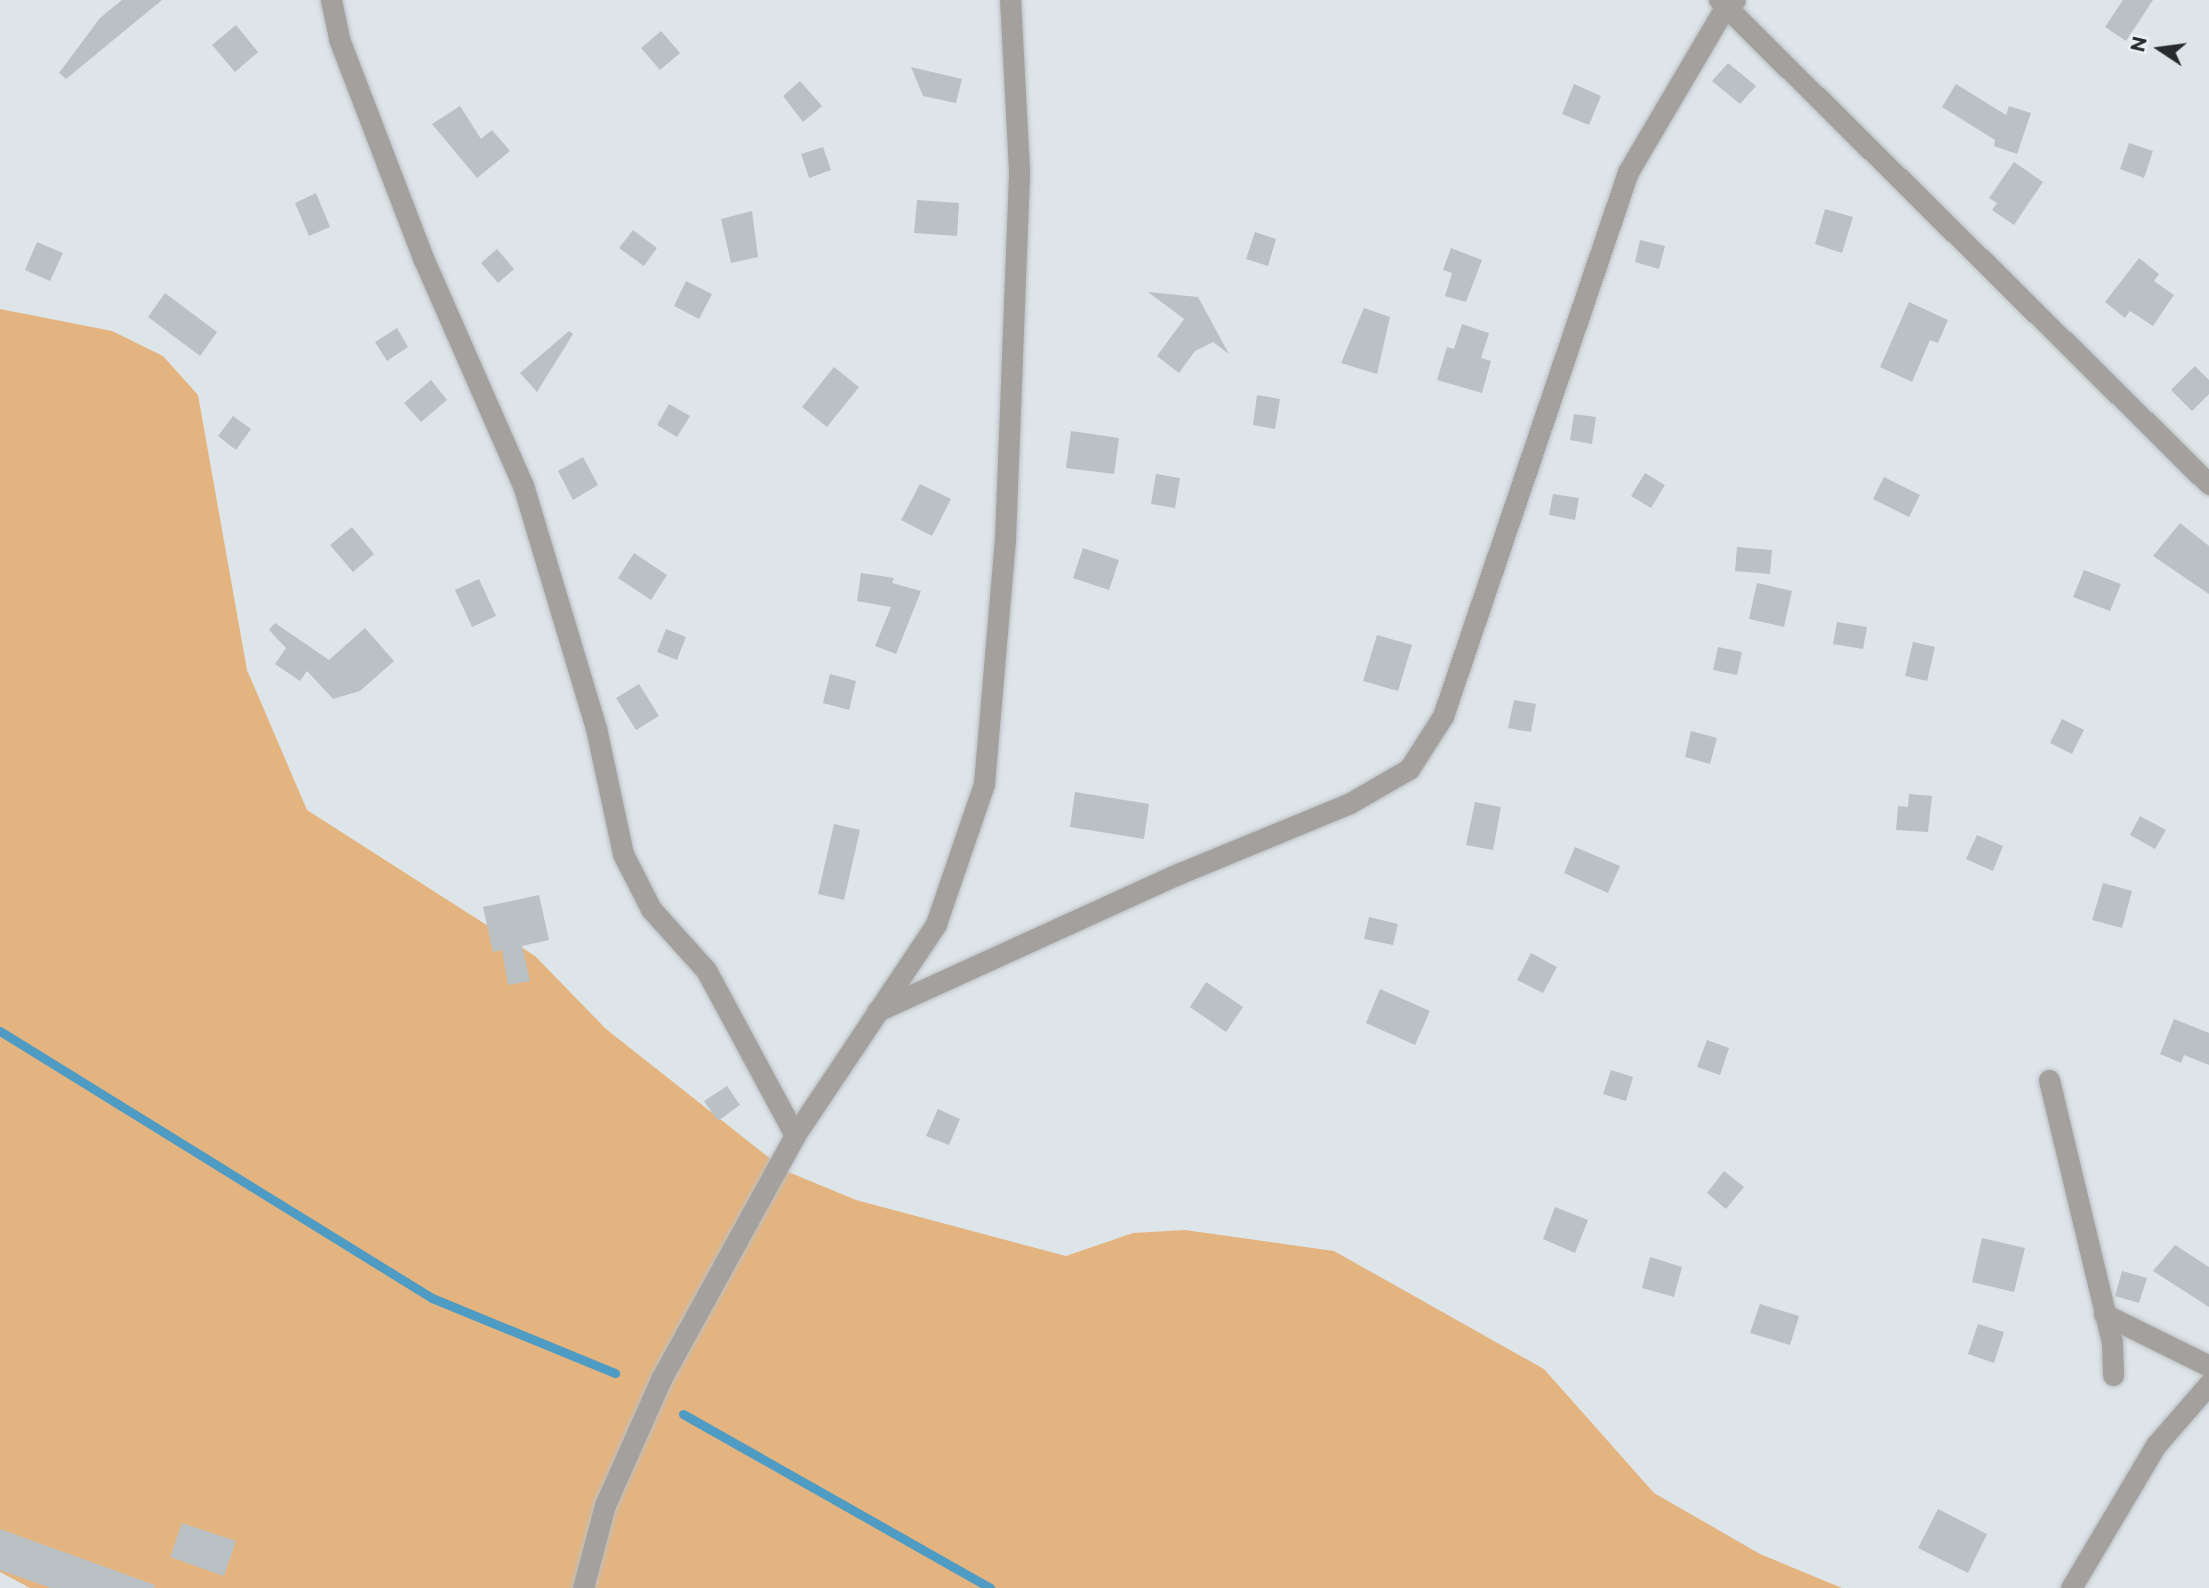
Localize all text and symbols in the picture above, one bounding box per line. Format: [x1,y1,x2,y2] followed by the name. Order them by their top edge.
[2125,14,2195,84] north arrow
[2126,34,2152,54] text: N

